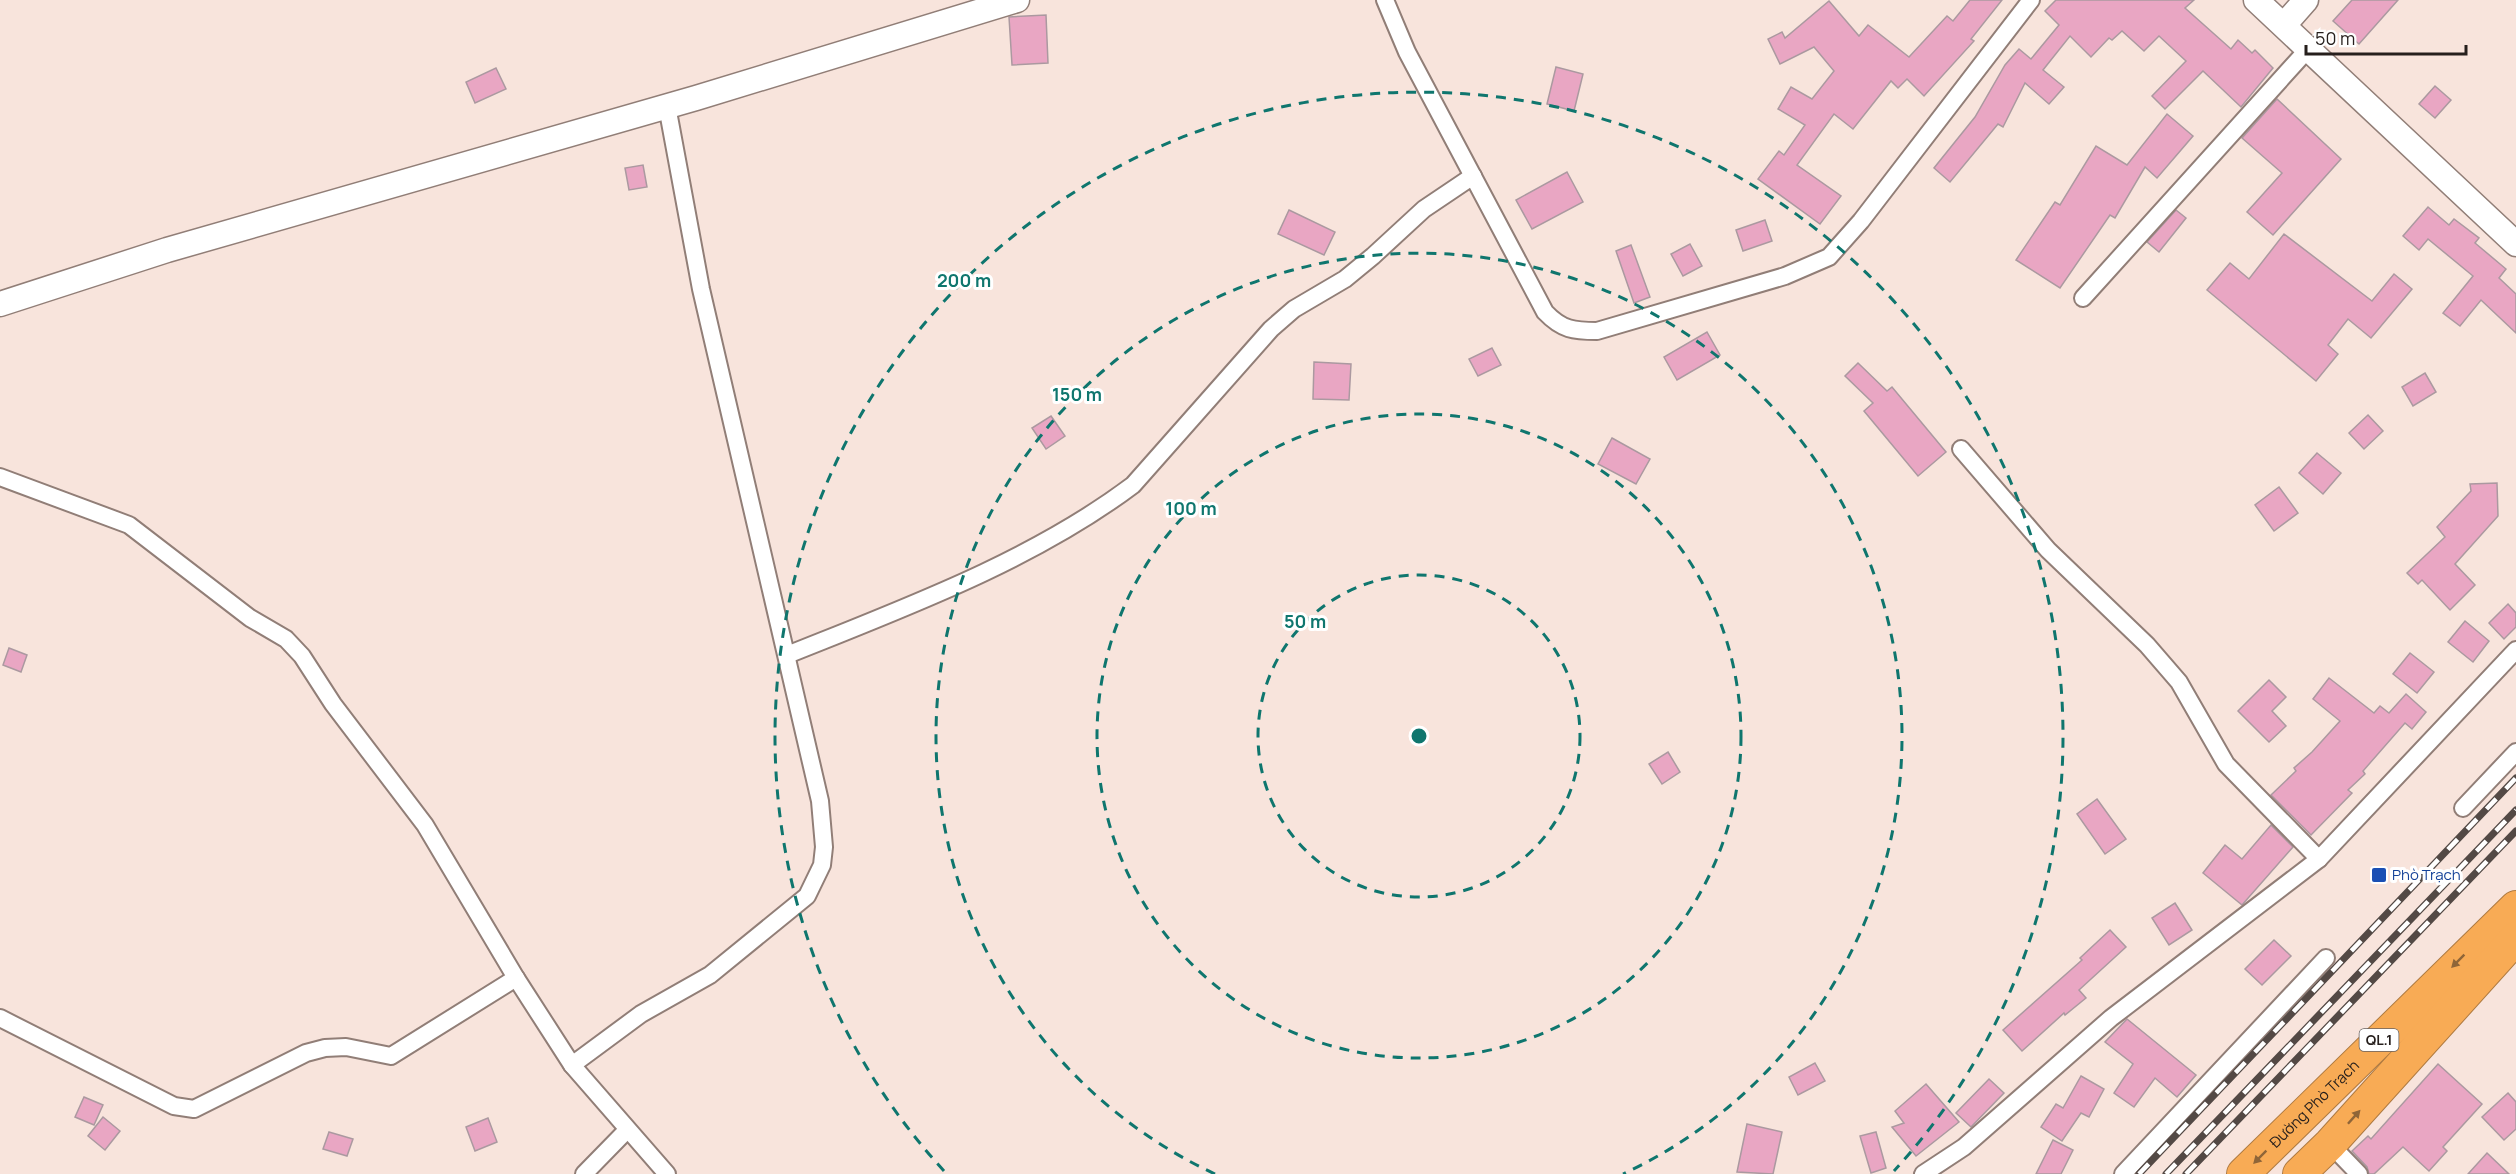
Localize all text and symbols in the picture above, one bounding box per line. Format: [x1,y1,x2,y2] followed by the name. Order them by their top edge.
[2306,18,2466,56] scale bar
[2315,26,2355,50] text: 50 m
[937,268,991,292] text: 200 m
[1052,382,1102,406] text: 150 m
[1165,496,1217,520] text: 100 m
[1284,609,1326,633] text: 50 m
[1409,726,1429,746] centre of rings
[2392,864,2461,885] place label: Phò Trạch
[2370,866,2388,884] marker: Phò Trạch
[2451,954,2465,969] one-way arrow
[2360,1029,2398,1051] road number: QL.1
[2265,1055,2364,1152] street label: Đường Phò Trạch
[2347,1110,2360,1125] one-way arrow
[2253,1150,2267,1164] one-way arrow

